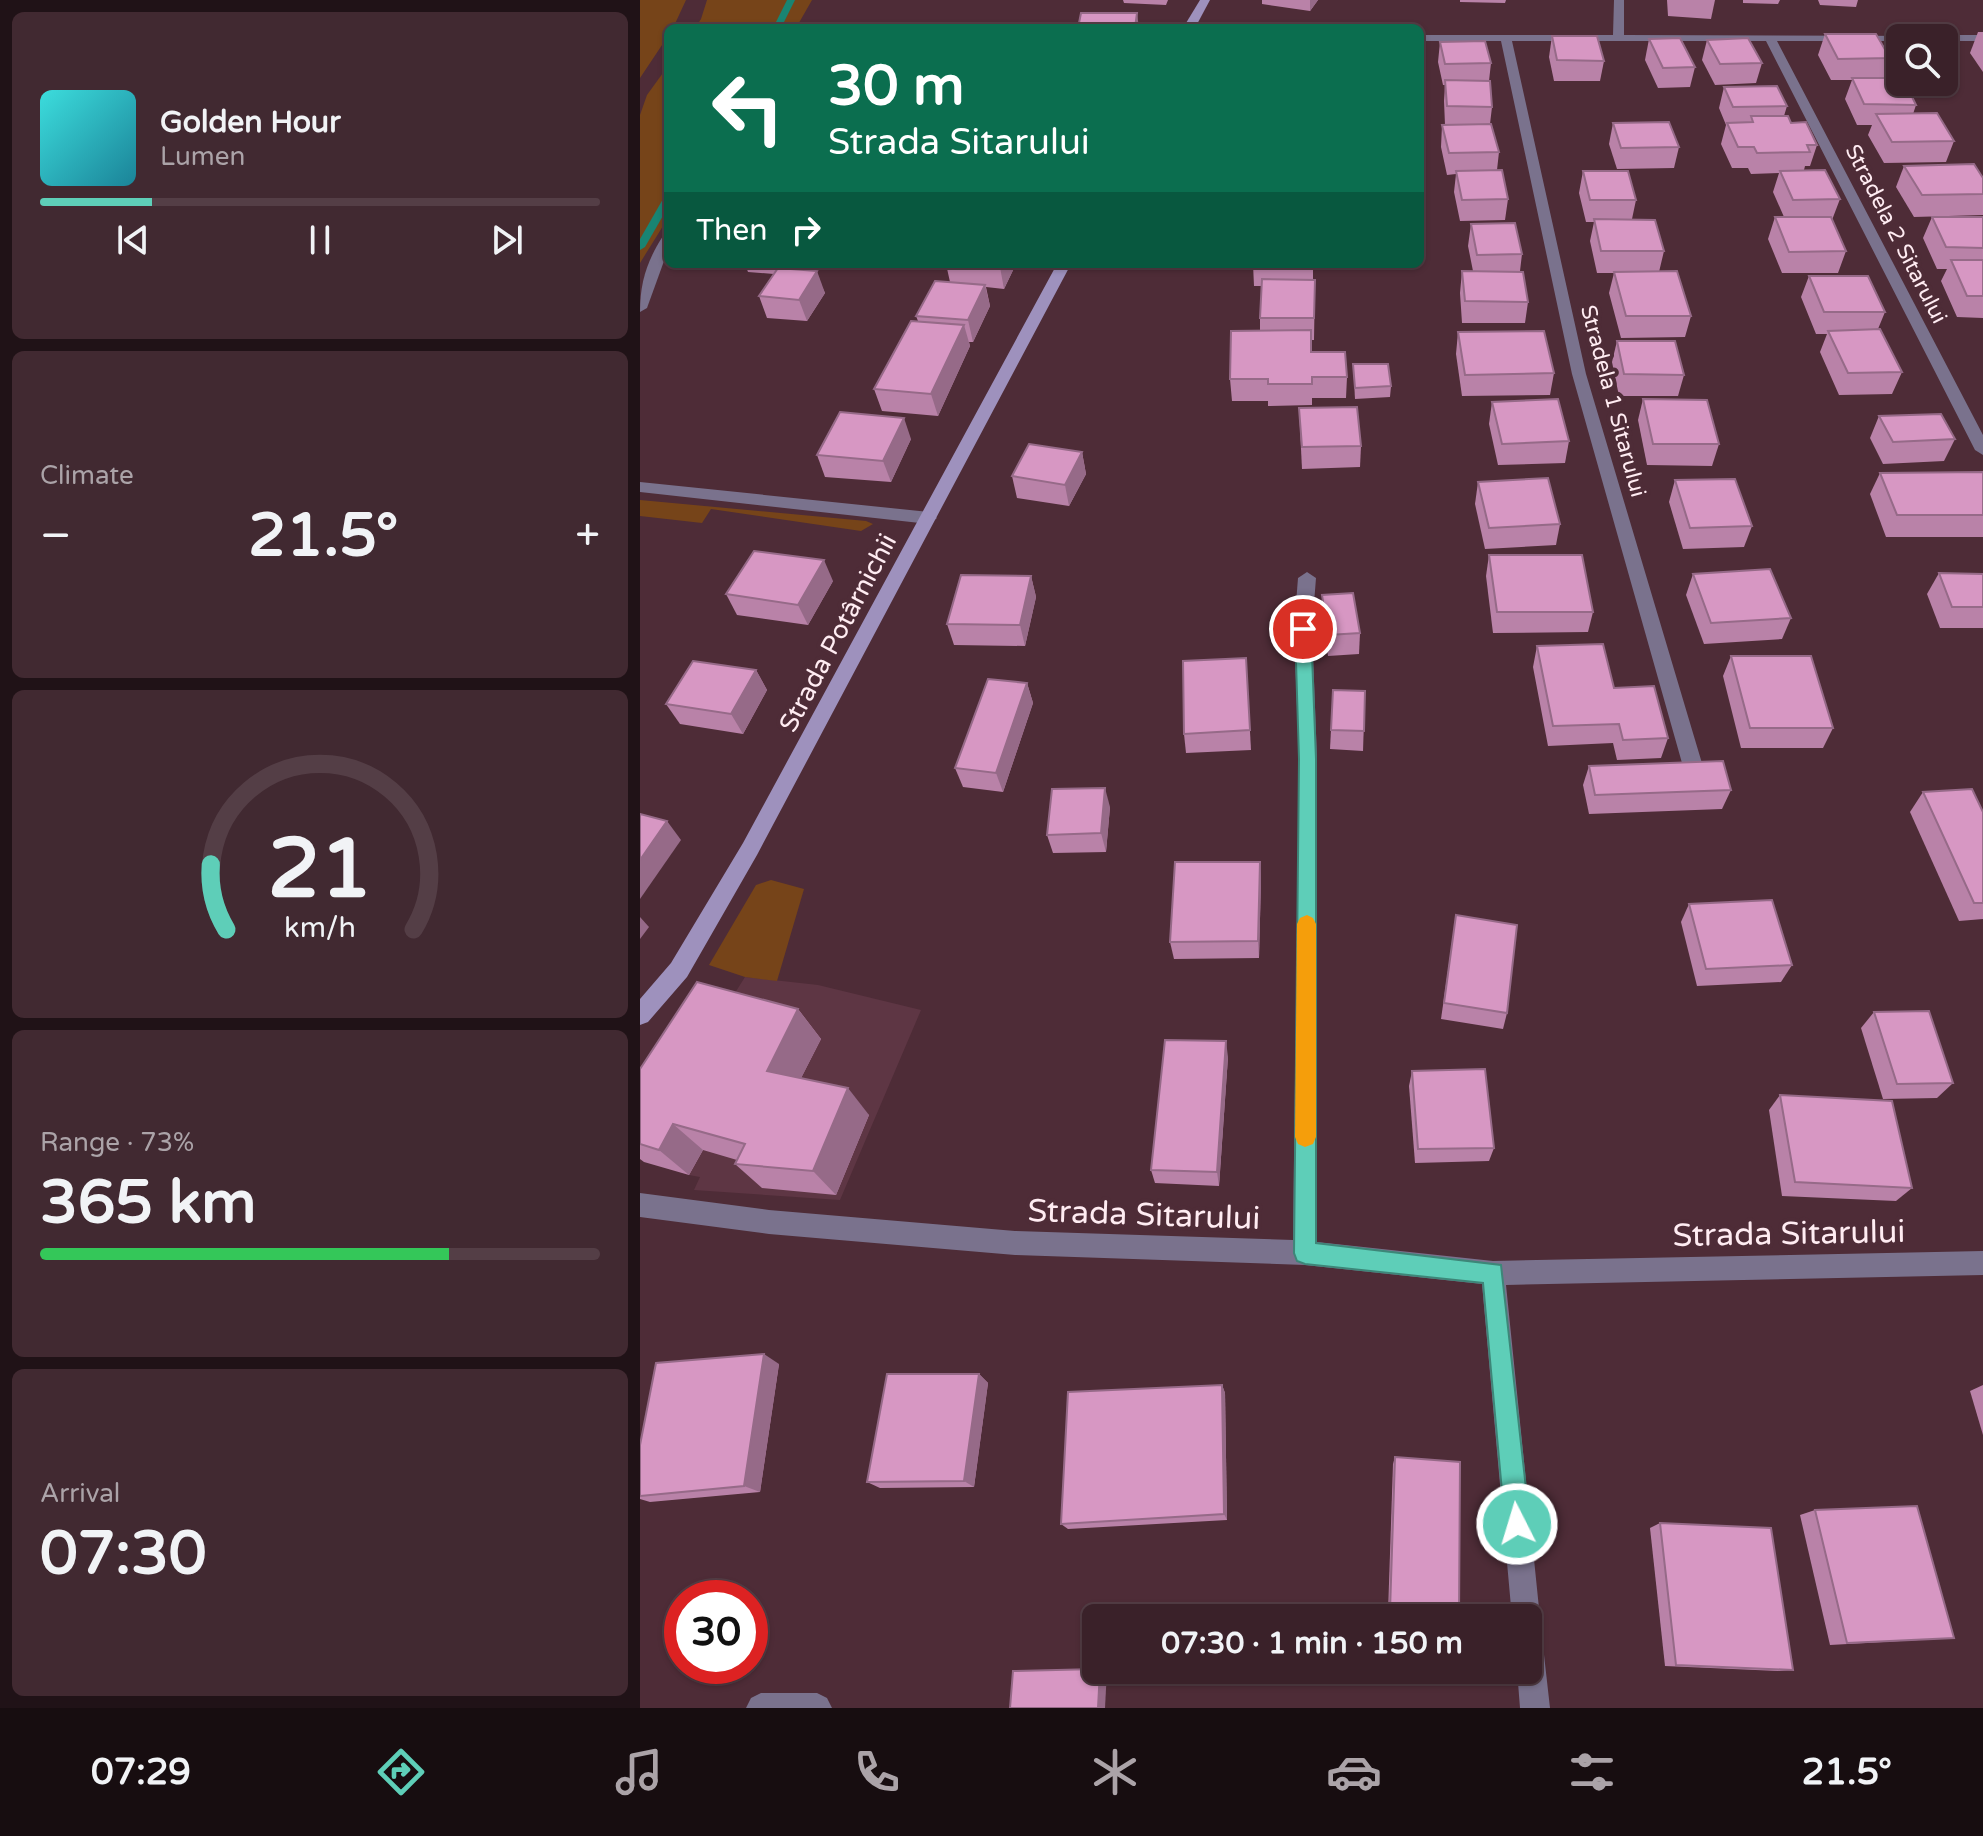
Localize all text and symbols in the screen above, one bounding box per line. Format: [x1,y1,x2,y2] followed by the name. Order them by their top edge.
[1886,24,1958,96] map controls
[1886,24,1958,96] button: search
[828,53,964,120] text: 30 m
[696,56,800,160] icon: left
[160,104,341,141] text: Golden Hour
[828,121,1090,164] text: Strada Sitarului
[1840,140,1952,328] street label: Stradela 2 Sitarului
[160,141,245,172] text: Lumen
[784,208,828,252] icon: right
[696,212,768,249] text: Then
[111,218,155,262] icon: previous
[298,218,342,262] icon: pause
[485,218,529,262] icon: next
[1575,302,1651,500] street label: Stradela 1 Sitarului
[40,460,134,491] text: Climate
[248,500,398,572] text: 21.5°
[40,510,71,563] text: −
[575,510,600,563] text: +
[773,529,903,737] street label: Strada Potârnichii
[1269,595,1337,663] pin
[1281,607,1325,651] icon: arrive
[268,820,372,920] text: 21
[284,911,356,945] text: km/h
[40,1127,194,1158] text: Range · 73%
[40,1167,256,1239] text: 365 km
[1027,1192,1261,1238] street label: Strada Sitarului
[1672,1213,1906,1255] street label: Strada Sitarului
[40,1478,120,1509] text: Arrival
[1475,1482,1559,1566] position arrow
[40,1518,206,1590] text: 07:30
[664,1580,768,1684] speed limit sign: 30
[1161,1625,1463,1662] text: 07:30 · 1 min · 150 m
[373,1744,429,1800] icon: directions
[611,1744,667,1800] icon: music
[849,1744,905,1800] icon: phone
[1087,1744,1143,1800] icon: climate
[1326,1744,1382,1800] icon: car
[1564,1744,1620,1800] icon: filters
[91,1751,191,1794] text: 07:29
[1802,1751,1892,1794] text: 21.5°

